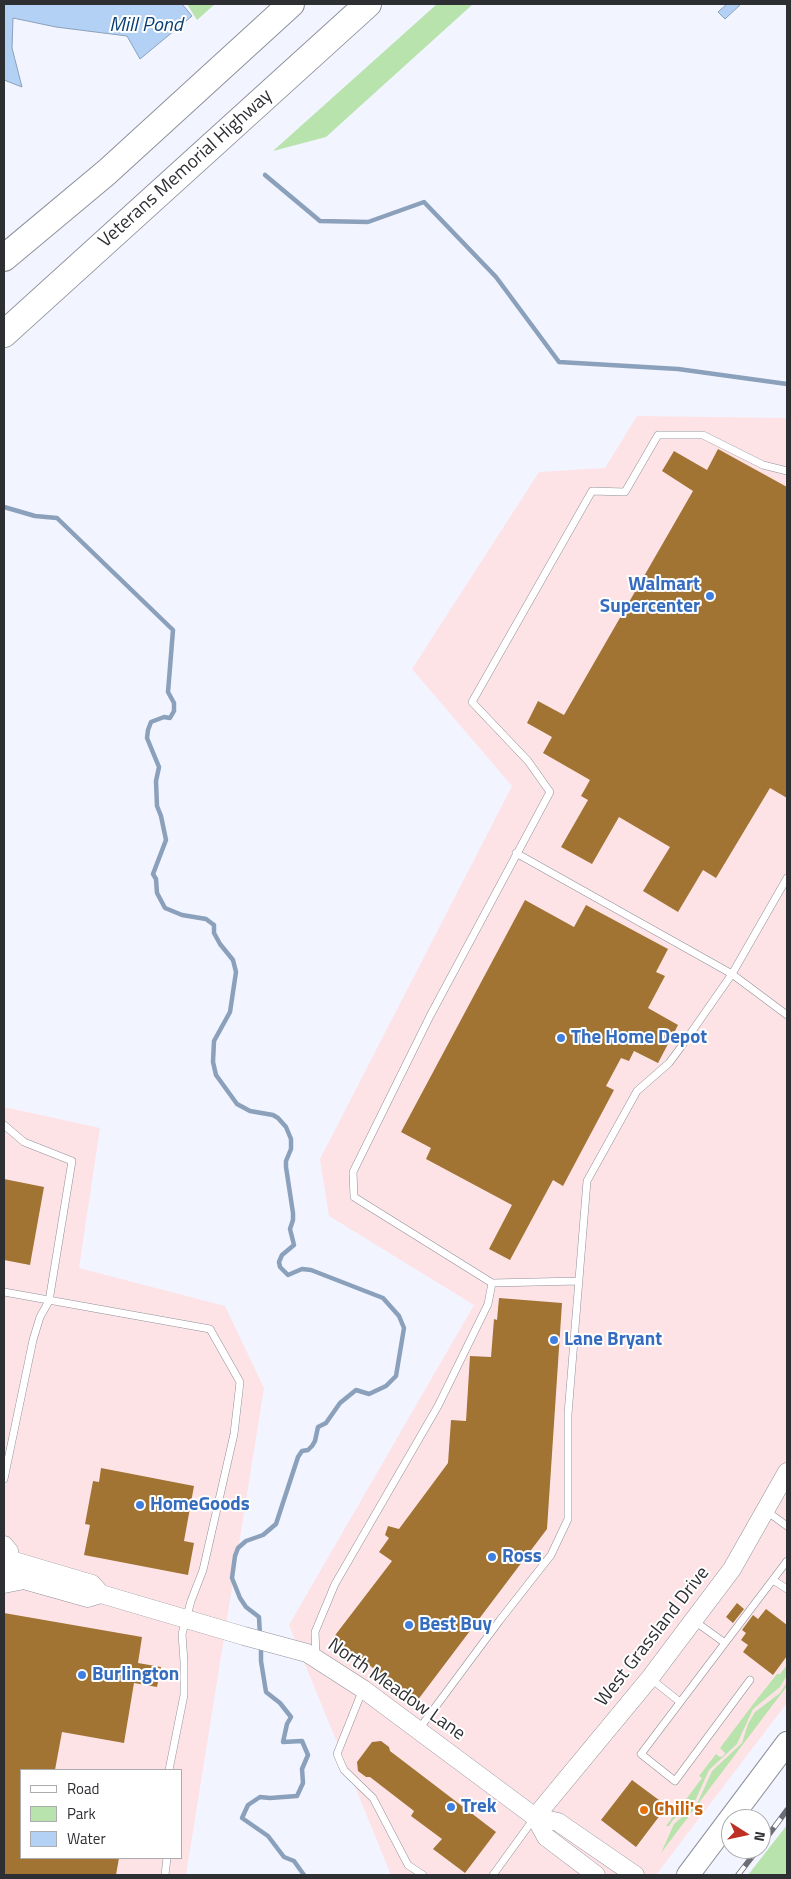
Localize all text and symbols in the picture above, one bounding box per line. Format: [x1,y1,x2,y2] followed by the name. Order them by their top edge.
[109,14,183,38] water label: Mill Pond
[95,85,277,253] street label: Veterans Memorial Highway
[600,574,700,618] place label: Walmart Supercenter
[704,590,716,602] marker: Walmart Supercenter
[571,1027,707,1049] place label: The Home Depot
[555,1032,567,1044] marker: The Home Depot
[564,1329,662,1351] place label: Lane Bryant
[548,1334,560,1346] marker: Lane Bryant
[150,1494,250,1516] place label: HomeGoods
[134,1499,146,1511] marker: HomeGoods
[502,1546,542,1568] place label: Ross
[486,1551,498,1563] marker: Ross
[591,1563,715,1711] street label: West Grassland Drive
[419,1614,492,1636] place label: Best Buy
[403,1619,415,1631] marker: Best Buy
[323,1634,469,1746] street label: North Meadow Lane
[92,1664,179,1686] place label: Burlington
[76,1669,88,1681] marker: Burlington
[20,1769,182,1859] legend
[67,1777,99,1800] text: Road
[461,1796,497,1818] place label: Trek
[654,1799,703,1821] place label: Chili's
[445,1801,457,1813] marker: Trek
[67,1802,96,1825] text: Park
[638,1804,650,1816] marker: Chili's
[721,1809,771,1859] north arrow
[67,1827,106,1850] text: Water
[749,1830,771,1843] text: N

